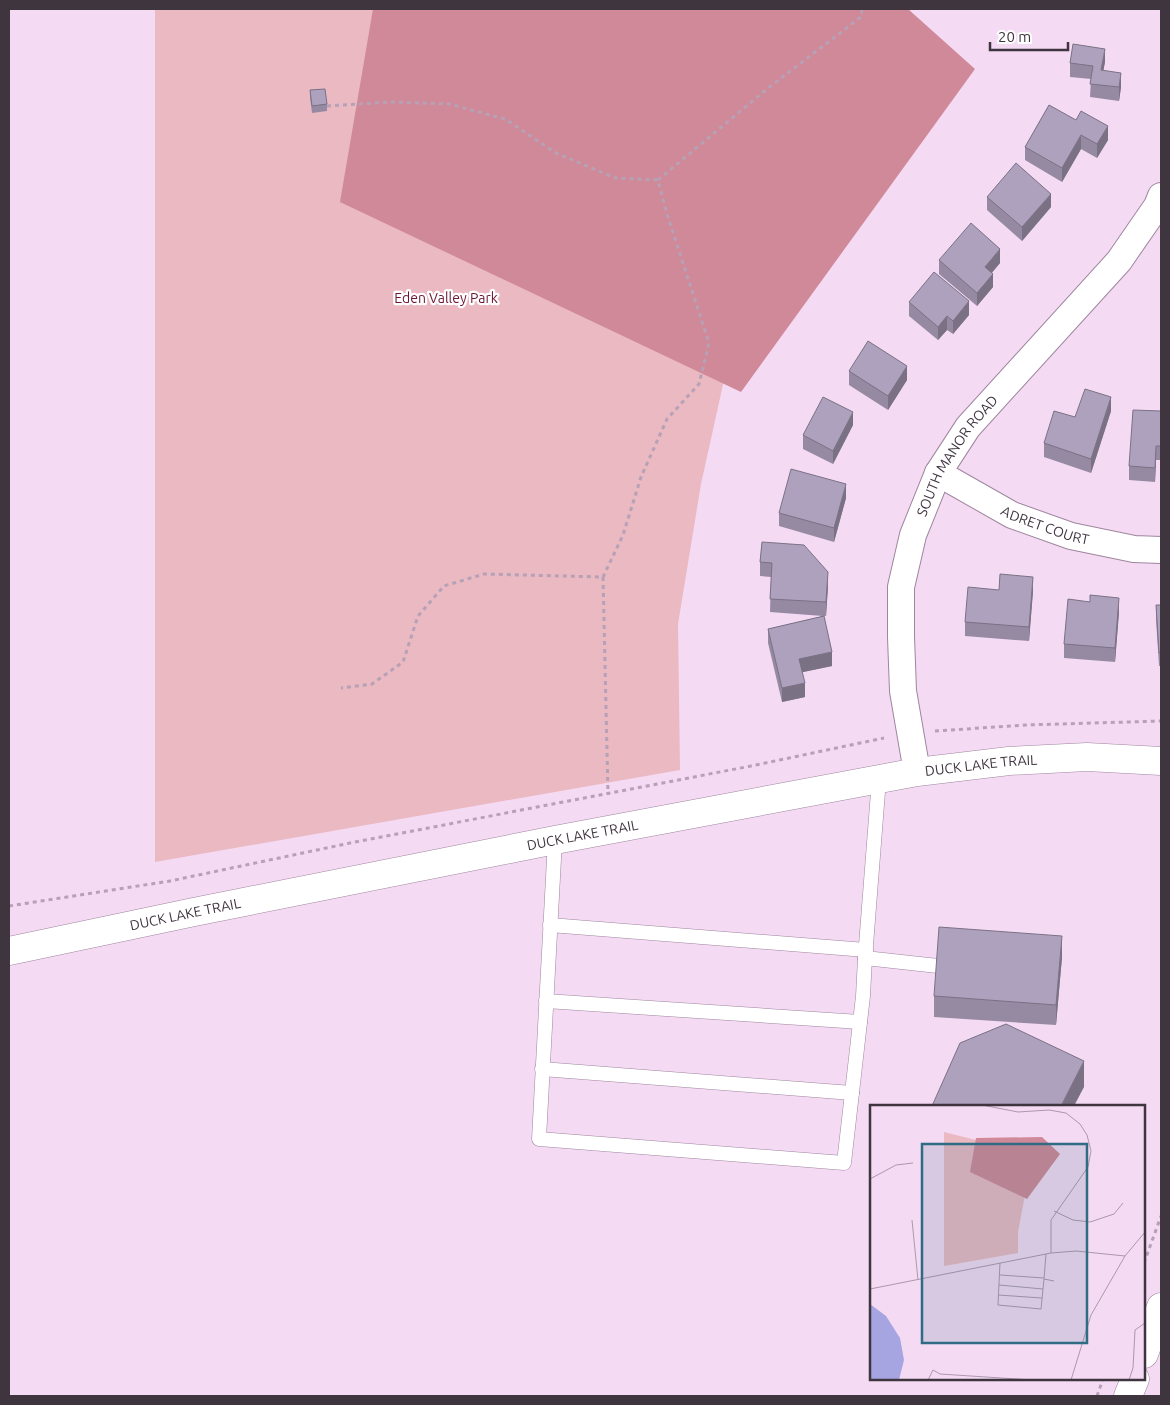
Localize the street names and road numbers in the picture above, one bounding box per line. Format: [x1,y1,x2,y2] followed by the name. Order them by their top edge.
[913,392,1001,519] street label: SOUTH MANOR ROAD
[998,503,1091,548] street label: ADRET COURT
[924,752,1038,779] street label: DUCK LAKE TRAIL
[525,817,639,853] street label: DUCK LAKE TRAIL
[128,895,242,933] street label: DUCK LAKE TRAIL

